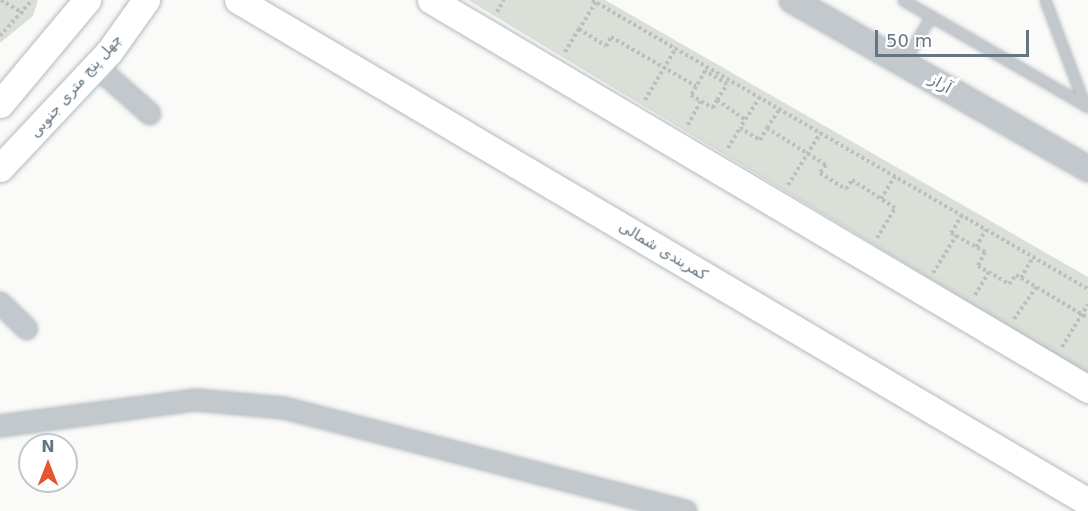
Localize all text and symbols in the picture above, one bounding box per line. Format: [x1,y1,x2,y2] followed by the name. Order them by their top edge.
[878,18,1032,56] scale bar
[886,30,932,51] text: 50 m
[26,31,126,141] street label: چهل پنج متری جنوبی
[926,71,954,97] street label: آراز
[615,218,711,284] street label: کمربندی شمالی
[18,433,78,493] north arrow
[41,437,55,456] text: N

